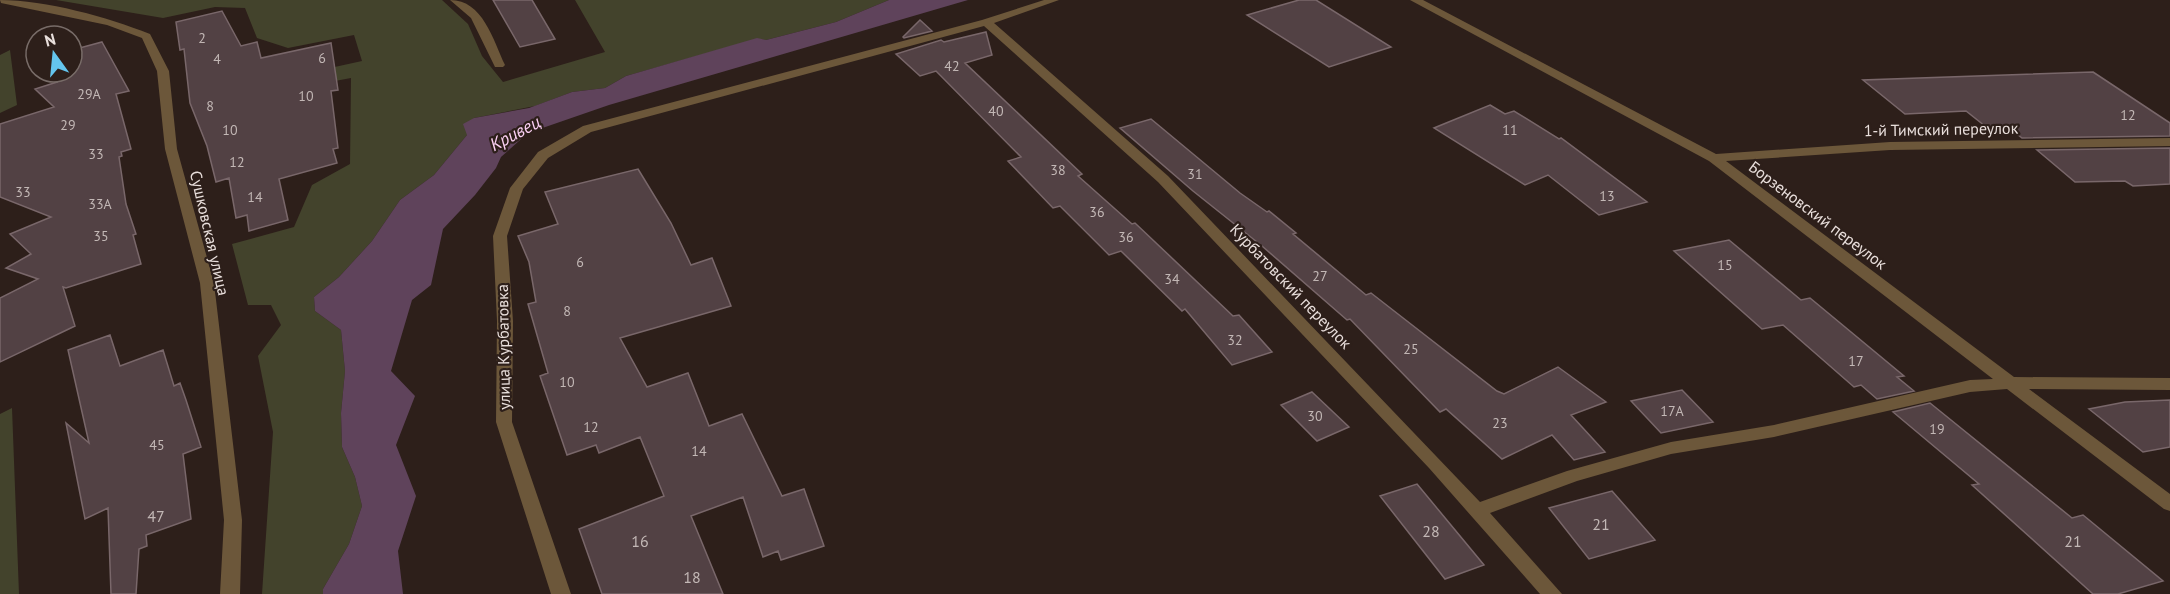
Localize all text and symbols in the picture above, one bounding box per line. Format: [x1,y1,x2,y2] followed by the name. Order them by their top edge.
[24,24,84,84] north arrow
[42,28,58,51] text: N
[198,29,206,47] house number: 2
[318,49,326,67] house number: 6
[213,50,221,68] house number: 4
[944,57,960,75] house number: 42
[77,85,102,103] house number: 29А
[298,87,314,105] house number: 10
[206,97,214,115] house number: 8
[988,102,1004,120] house number: 40
[2120,106,2136,124] house number: 12
[485,110,545,156] water label: Кривец
[60,116,76,134] house number: 29
[1864,118,2019,140] street label: 1-й Тимский переулок
[222,121,238,139] house number: 10
[1502,121,1518,139] house number: 11
[88,145,104,163] house number: 33
[229,153,245,171] house number: 12
[1745,157,1891,274] street label: Борзеновский переулок
[1050,161,1066,179] house number: 38
[1187,165,1203,183] house number: 31
[186,169,234,297] street label: Сушковская улица
[15,183,31,201] house number: 33
[1599,187,1615,205] house number: 13
[247,188,263,206] house number: 14
[88,195,113,213] house number: 33А
[1089,203,1105,221] house number: 36
[1226,219,1356,353] street label: Курбатовский переулок
[93,227,109,245] house number: 35
[1118,228,1134,246] house number: 36
[576,253,584,271] house number: 6
[1717,256,1733,274] house number: 15
[1312,267,1328,285] house number: 27
[1164,270,1180,288] house number: 34
[492,284,514,410] street label: улица Курбатовка
[563,302,571,320] house number: 8
[1227,331,1243,349] house number: 32
[1403,340,1419,358] house number: 25
[1848,352,1864,370] house number: 17
[559,373,575,391] house number: 10
[1660,402,1685,420] house number: 17А
[1307,407,1323,425] house number: 30
[1492,414,1508,432] house number: 23
[583,418,599,436] house number: 12
[1929,420,1945,438] house number: 19
[149,436,165,454] house number: 45
[691,442,707,460] house number: 14
[147,506,165,526] house number: 47
[1592,514,1610,534] house number: 21
[1422,521,1440,541] house number: 28
[631,531,649,551] house number: 16
[2064,531,2082,551] house number: 21
[683,567,701,587] house number: 18

